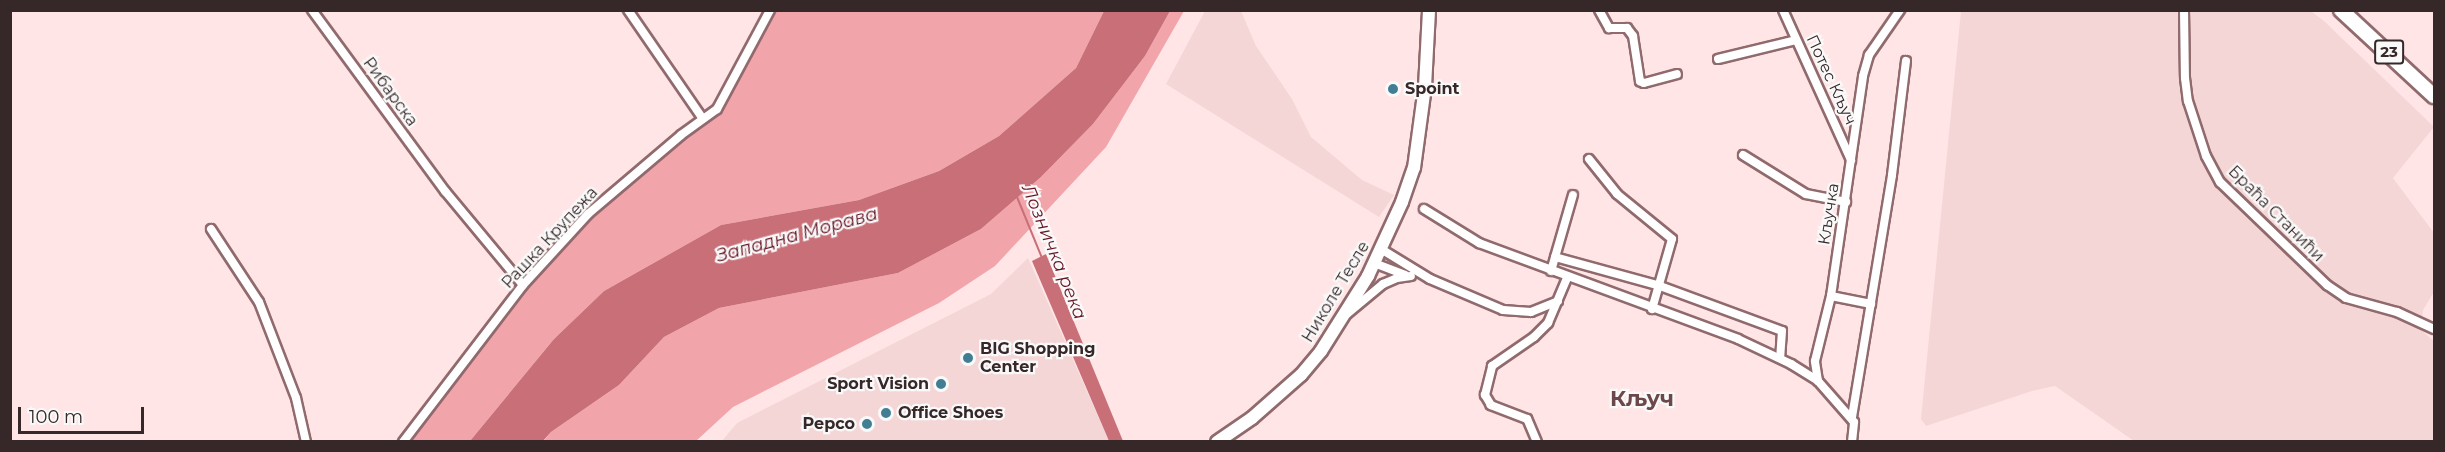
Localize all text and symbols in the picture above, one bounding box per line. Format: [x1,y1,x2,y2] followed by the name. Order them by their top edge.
[1802,32,1860,128] street label: Потес Кључ
[2374,40,2404,64] road number: 23
[359,54,421,130] street label: Рибарска
[1405,79,1460,99] place label: Spoint
[1386,82,1400,96] marker: Spoint
[2224,162,2328,266] street label: Браћа Станићи
[1017,181,1091,323] water label: Лозничка река
[1815,182,1843,246] street label: Кључка
[498,183,602,293] street label: Рашка Крупежа
[714,203,880,267] water label: Западна Морава
[1298,238,1374,346] street label: Николе Тесле
[980,339,1095,377] place label: BIG Shopping Center
[961,351,975,365] marker: BIG Shopping Center
[827,374,929,394] place label: Sport Vision
[934,377,948,391] marker: Sport Vision
[1610,386,1674,412] district label: Кључ
[21,395,147,433] scale bar
[898,403,1003,423] place label: Office Shoes
[29,406,83,428] text: 100 m
[879,406,893,420] marker: Office Shoes
[803,414,855,434] place label: Pepco
[860,417,874,431] marker: Pepco

